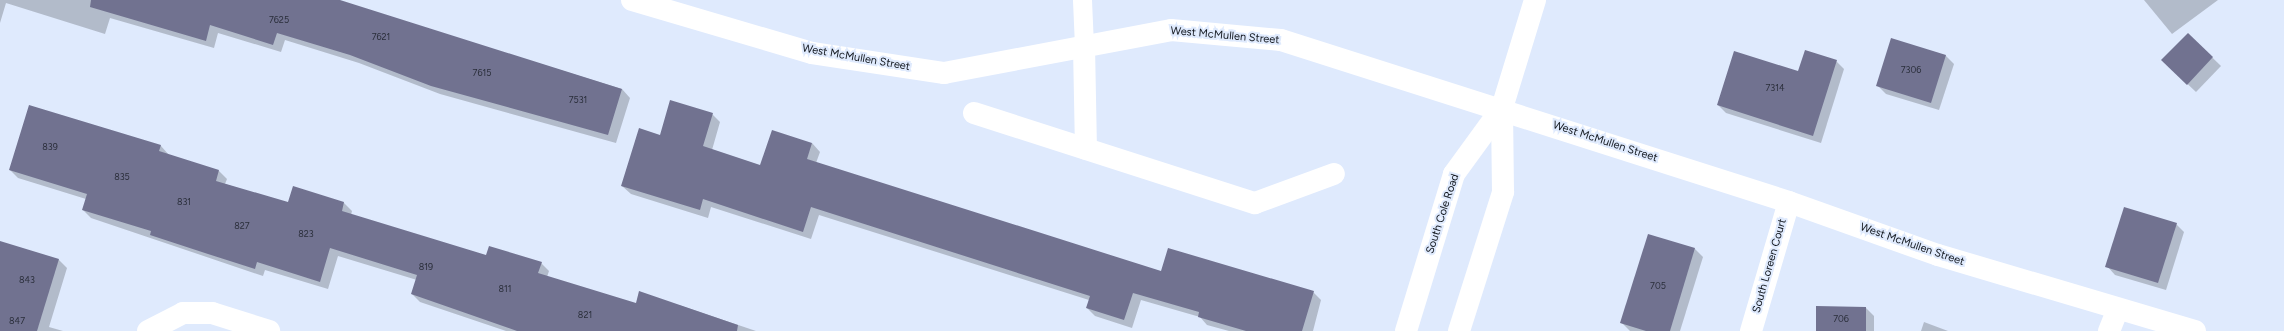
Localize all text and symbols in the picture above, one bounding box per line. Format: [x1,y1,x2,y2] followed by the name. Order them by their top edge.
[269,15,289,25] house number: 7625
[1170,25,1280,47] street label: West McMullen Street
[372,32,390,42] house number: 7621
[801,42,911,74] street label: West McMullen Street
[1901,65,1921,75] house number: 7306
[473,68,491,78] house number: 7615
[1765,83,1785,93] house number: 7314
[569,95,587,105] house number: 7531
[1551,119,1659,165] street label: West McMullen Street
[42,142,58,152] house number: 839
[114,172,130,182] house number: 835
[1424,172,1462,256] street label: South Cole Road
[177,197,191,207] house number: 831
[1750,217,1790,315] street label: South Loreen Court
[234,221,250,231] house number: 827
[1858,221,1966,269] street label: West McMullen Street
[298,229,314,239] house number: 823
[419,262,433,272] house number: 819
[19,275,35,285] house number: 843
[1650,281,1666,291] house number: 705
[499,284,511,294] house number: 811
[578,310,592,320] house number: 821
[1833,314,1849,324] house number: 706
[9,316,25,326] house number: 847

